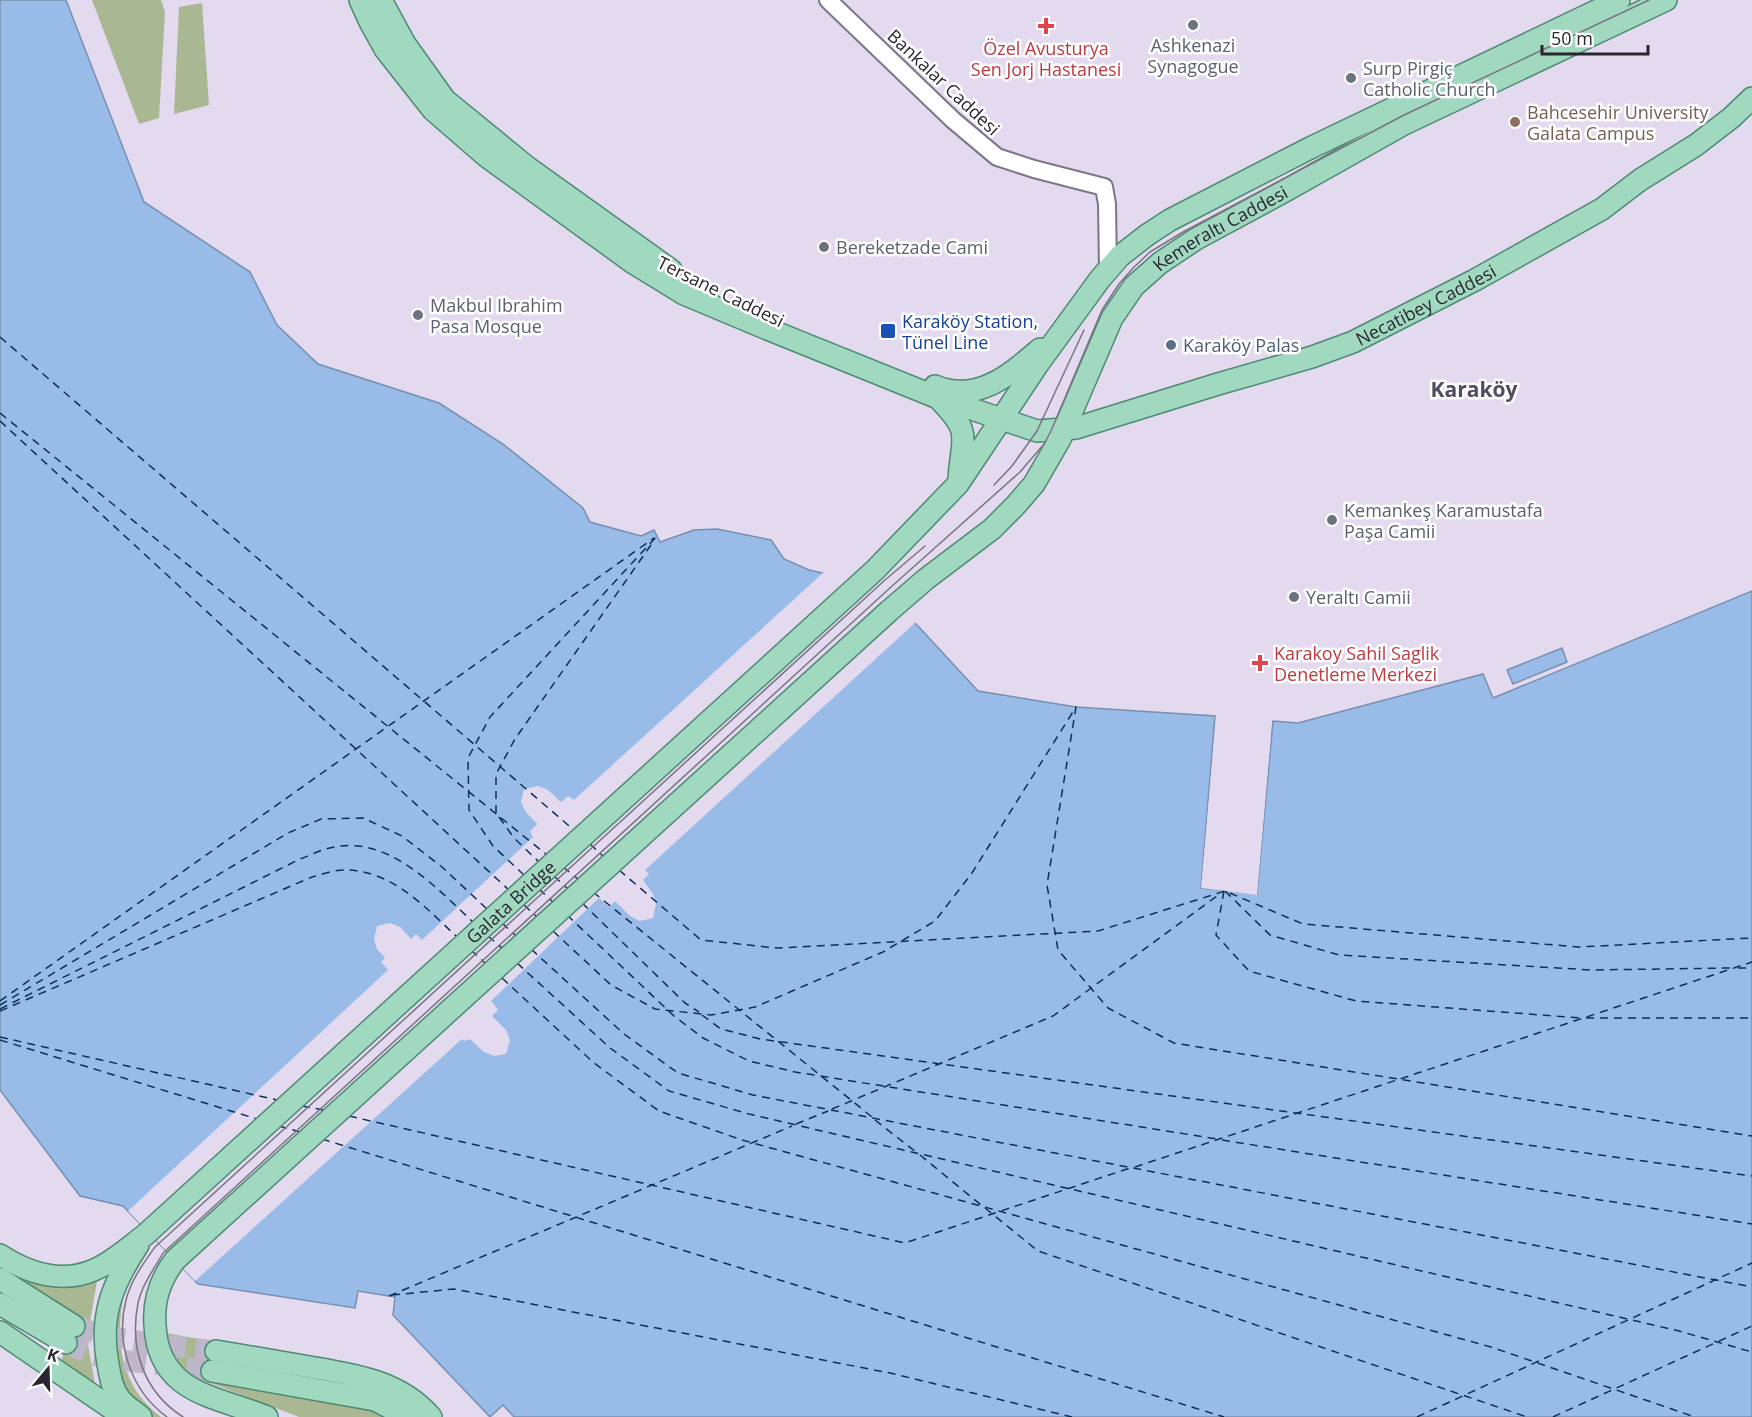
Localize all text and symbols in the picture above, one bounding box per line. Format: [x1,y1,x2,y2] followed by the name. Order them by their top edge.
[1037,17,1055,35] marker: Özel Avusturya Sen Jorj Hastanesi
[1186,18,1200,32] marker: Ashkenazi Synagogue
[1542,18,1648,56] scale bar
[883,24,1005,140] street label: Bankalar Caddesi
[1551,26,1593,50] text: 50 m
[1147,33,1239,78] place label: Ashkenazi Synagogue
[971,36,1121,81] place label: Özel Avusturya Sen Jorj Hastanesi
[1363,56,1495,101] place label: Surp Pirgiç Catholic Church
[1344,71,1358,85] marker: Surp Pirgiç Catholic Church
[1527,100,1709,145] place label: Bahcesehir University Galata Campus
[1508,115,1522,129] marker: Bahcesehir University Galata Campus
[1147,180,1292,276] street label: Kemeraltı Caddesi
[836,235,988,259] place label: Bereketzade Cami
[817,240,831,254] marker: Bereketzade Cami
[654,250,788,332] street label: Tersane Caddesi
[1351,259,1500,351] street label: Necatibey Caddesi
[430,293,563,338] place label: Makbul Ibrahim Pasa Mosque
[411,308,425,322] marker: Makbul Ibrahim Pasa Mosque
[902,309,1038,354] place label: Karaköy Station, Tünel Line
[879,322,897,340] marker: Karaköy Station, Tünel Line
[1183,333,1299,357] place label: Karaköy Palas
[1164,338,1178,352] marker: Karaköy Palas
[1431,375,1517,403] district label: Karaköy
[1344,498,1543,543] place label: Kemankeş Karamustafa Paşa Camii
[1325,513,1339,527] marker: Kemankeş Karamustafa Paşa Camii
[1306,585,1411,609] place label: Yeraltı Camii
[1287,590,1301,604] marker: Yeraltı Camii
[1274,641,1440,686] place label: Karakoy Sahil Saglik Denetleme Merkezi
[1251,654,1269,672] marker: Karakoy Sahil Saglik Denetleme Merkezi
[461,855,561,949] street label: Galata Bridge
[18,1339,78,1399] north arrow
[44,1343,62,1367] text: K

